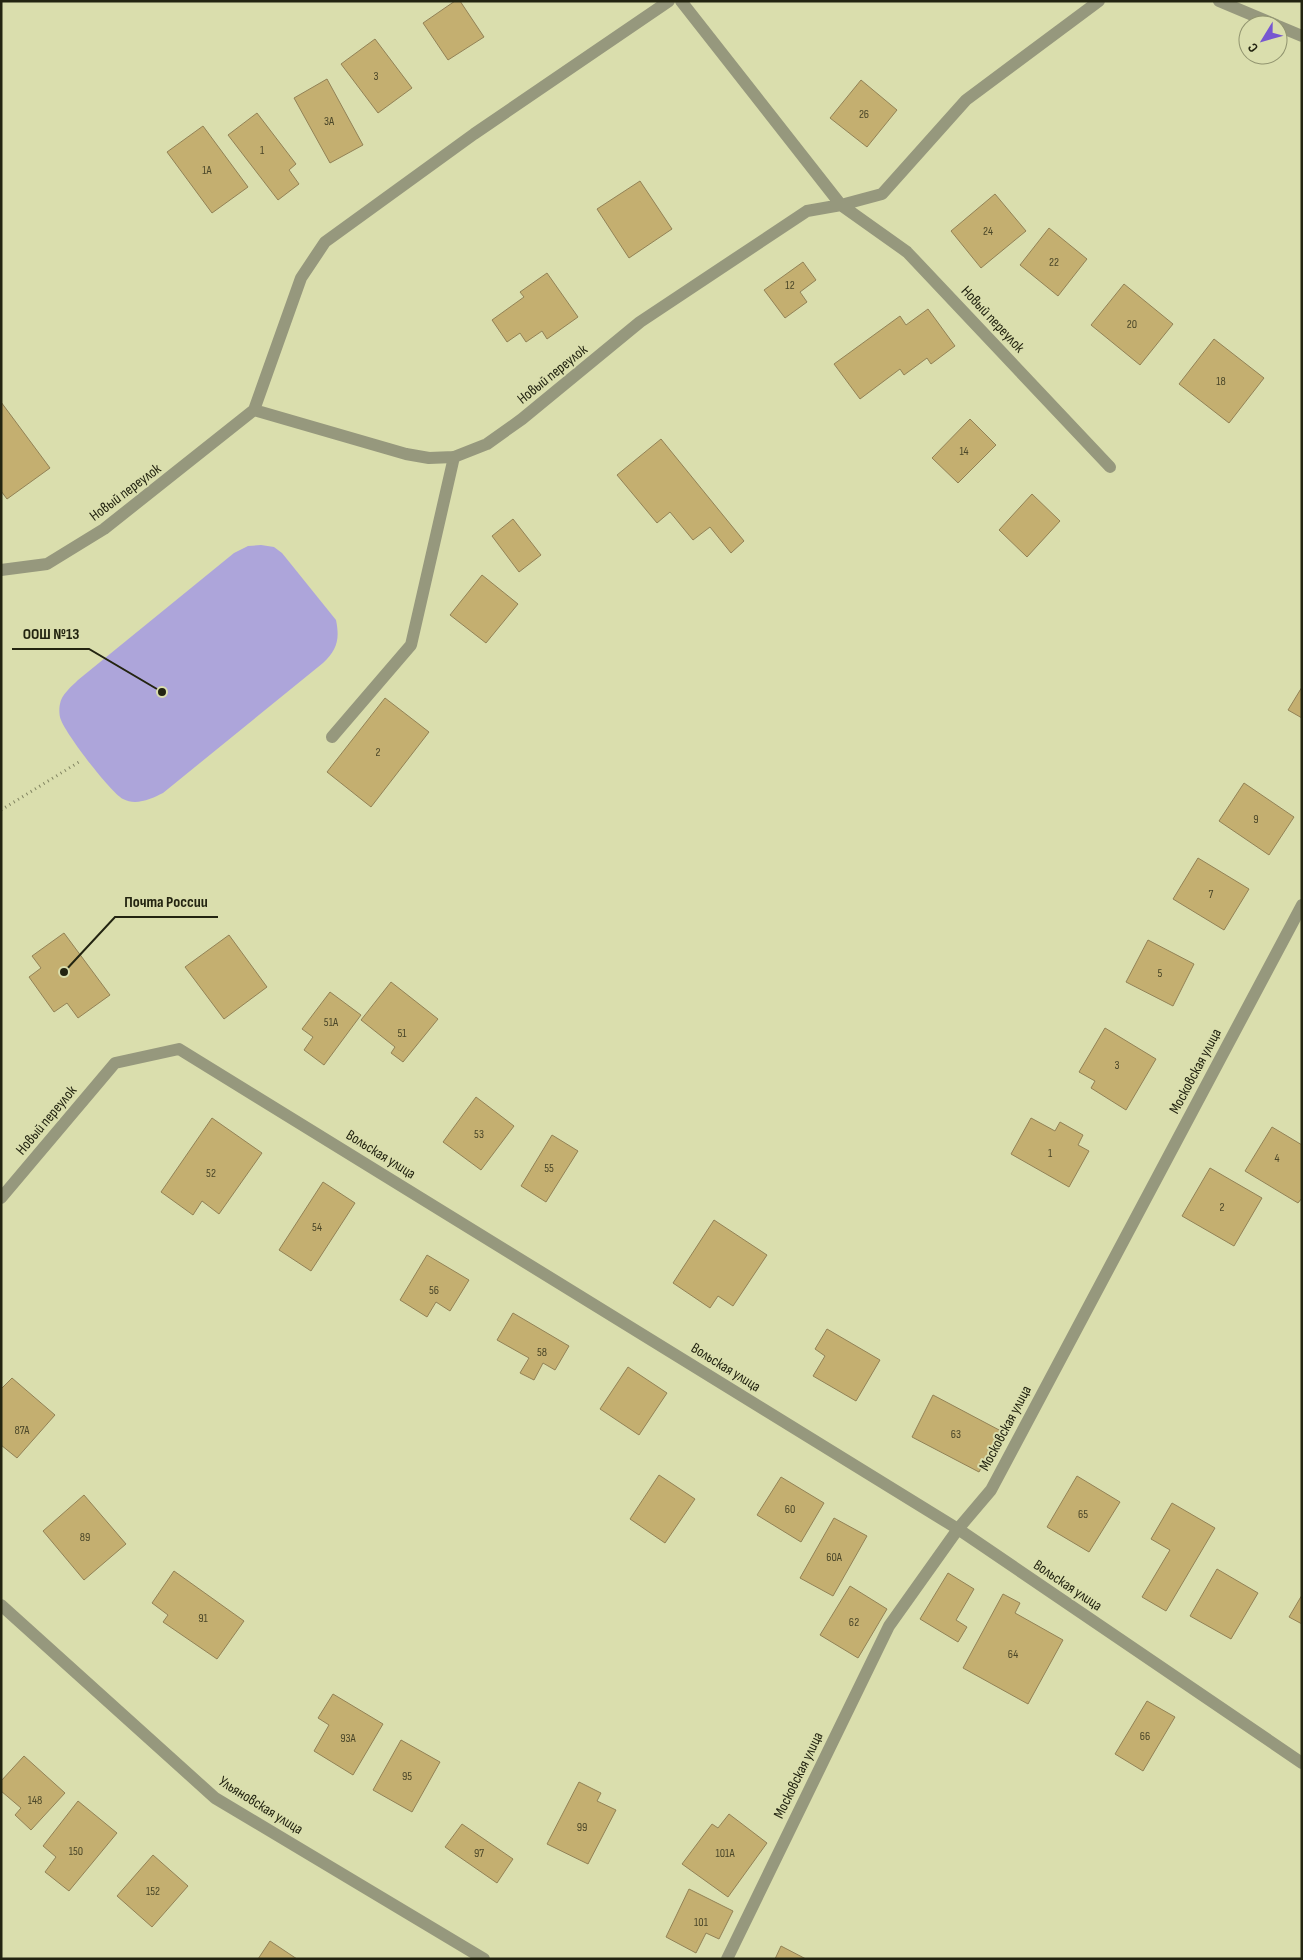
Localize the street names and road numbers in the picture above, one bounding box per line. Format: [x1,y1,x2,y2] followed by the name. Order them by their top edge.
[957,282,1029,357] street label: Новый переулок
[513,340,591,408] street label: Новый переулок
[86,459,165,526] street label: Новый переулок
[1165,1025,1226,1117] street label: Московская улица
[12,1081,81,1159] street label: Новый переулок
[342,1126,419,1183] street label: Вольская улица
[687,1339,764,1396] street label: Вольская улица
[975,1382,1036,1474] street label: Московская улица
[1030,1556,1106,1615] street label: Вольская улица
[769,1729,828,1822] street label: Московская улица
[215,1772,307,1839] street label: Ульяновская улица

